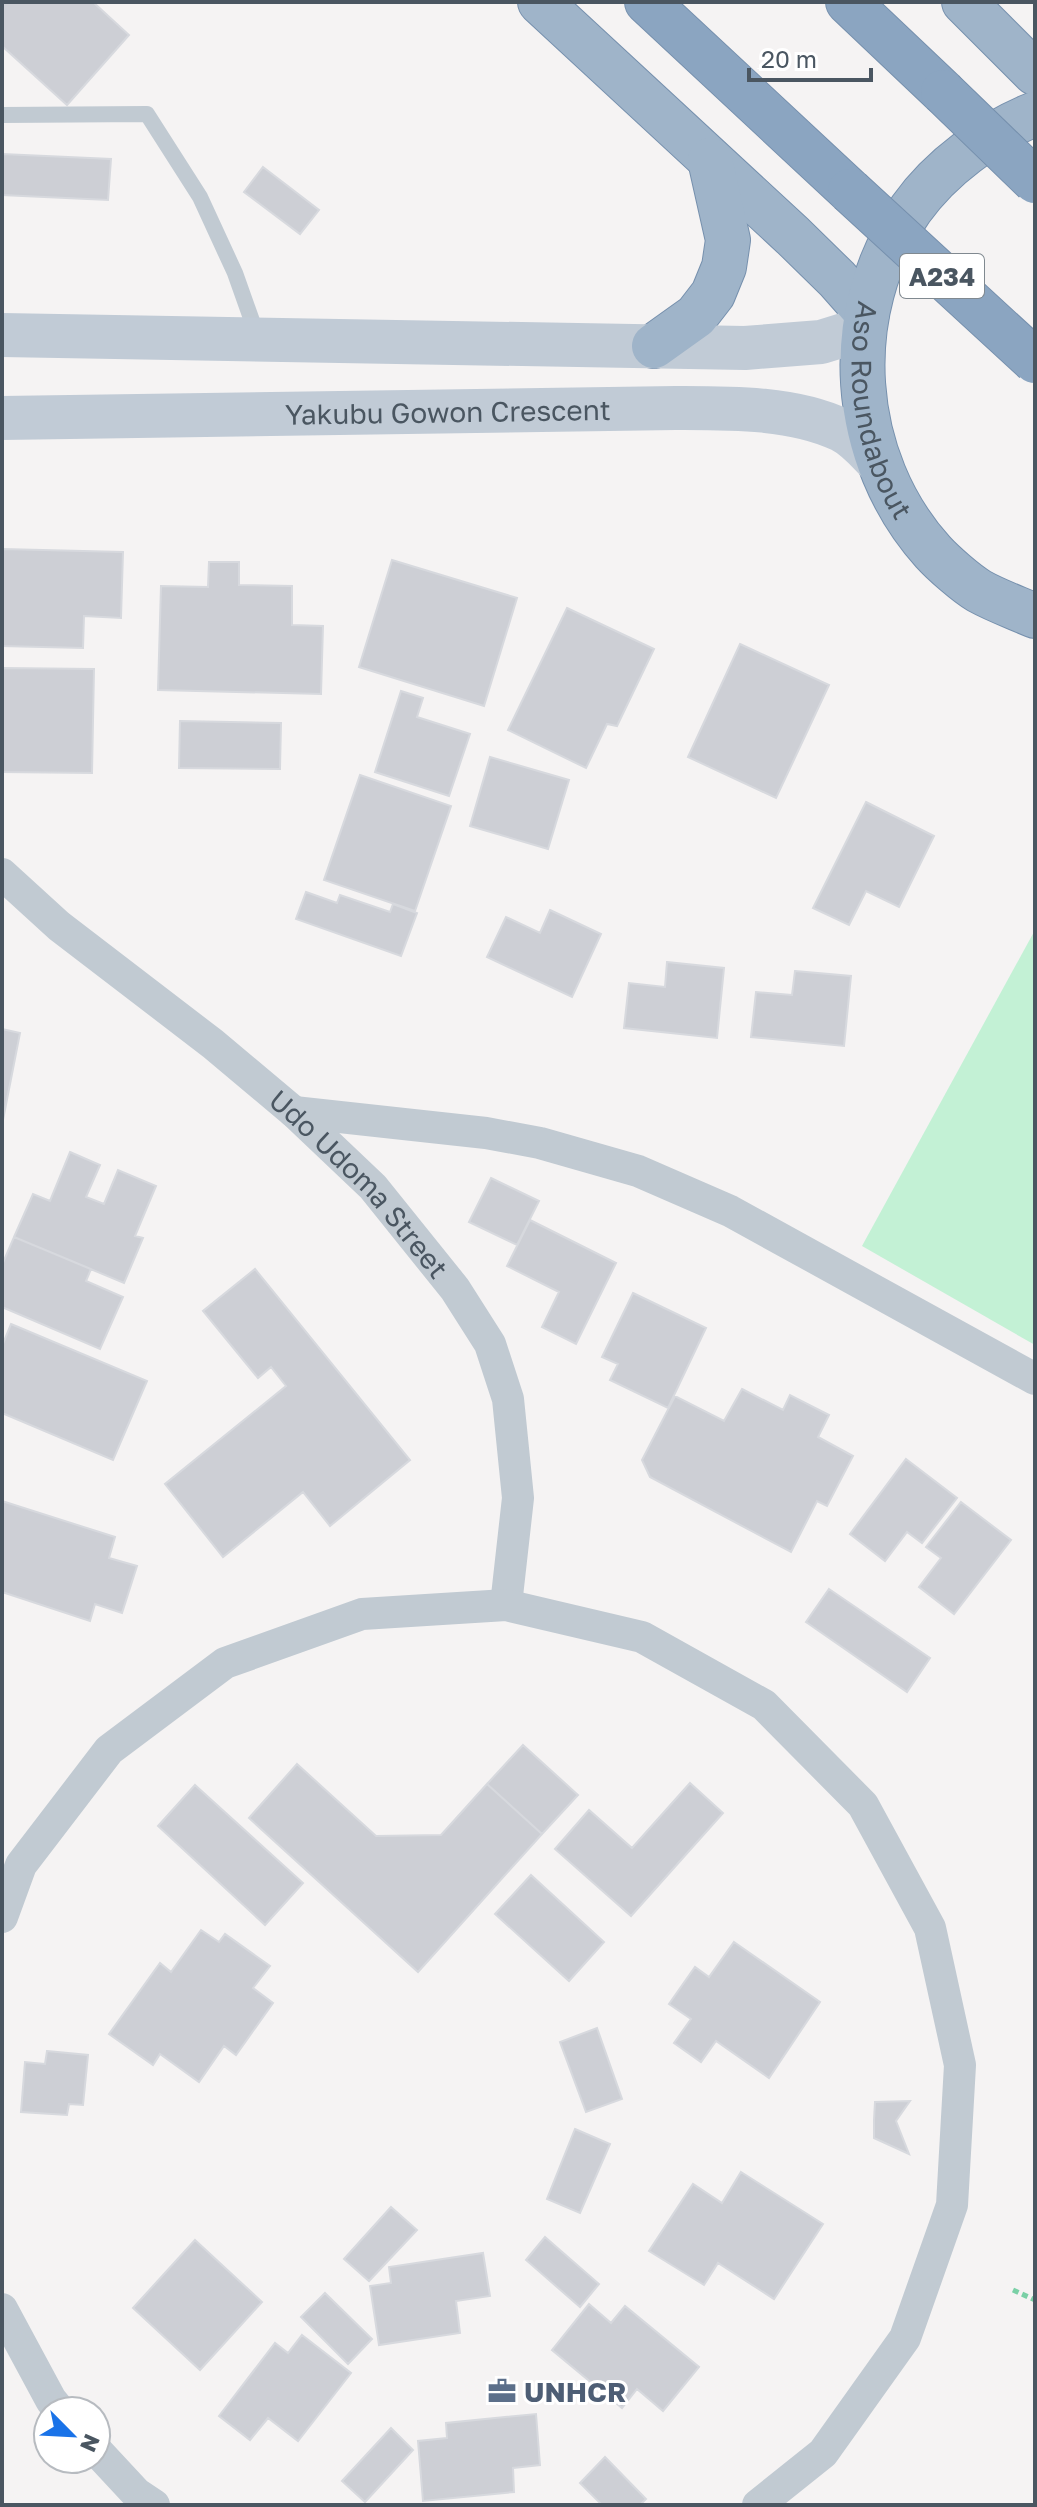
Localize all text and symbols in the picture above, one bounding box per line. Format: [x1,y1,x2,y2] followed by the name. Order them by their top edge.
[749,32,871,82] scale bar
[761,44,817,73] text: 20 m
[900,254,984,298] road number: A234
[846,299,920,525] street label: Aso Roundabout
[285,392,611,430] street label: Yakubu Gowon Crescent
[263,1083,456,1284] street label: Udo Udoma Street
[524,2375,626,2408] place label: UNHCR
[487,2376,517,2406] office icon: UNHCR
[32,2395,112,2475] north arrow
[75,2430,106,2456] text: N

